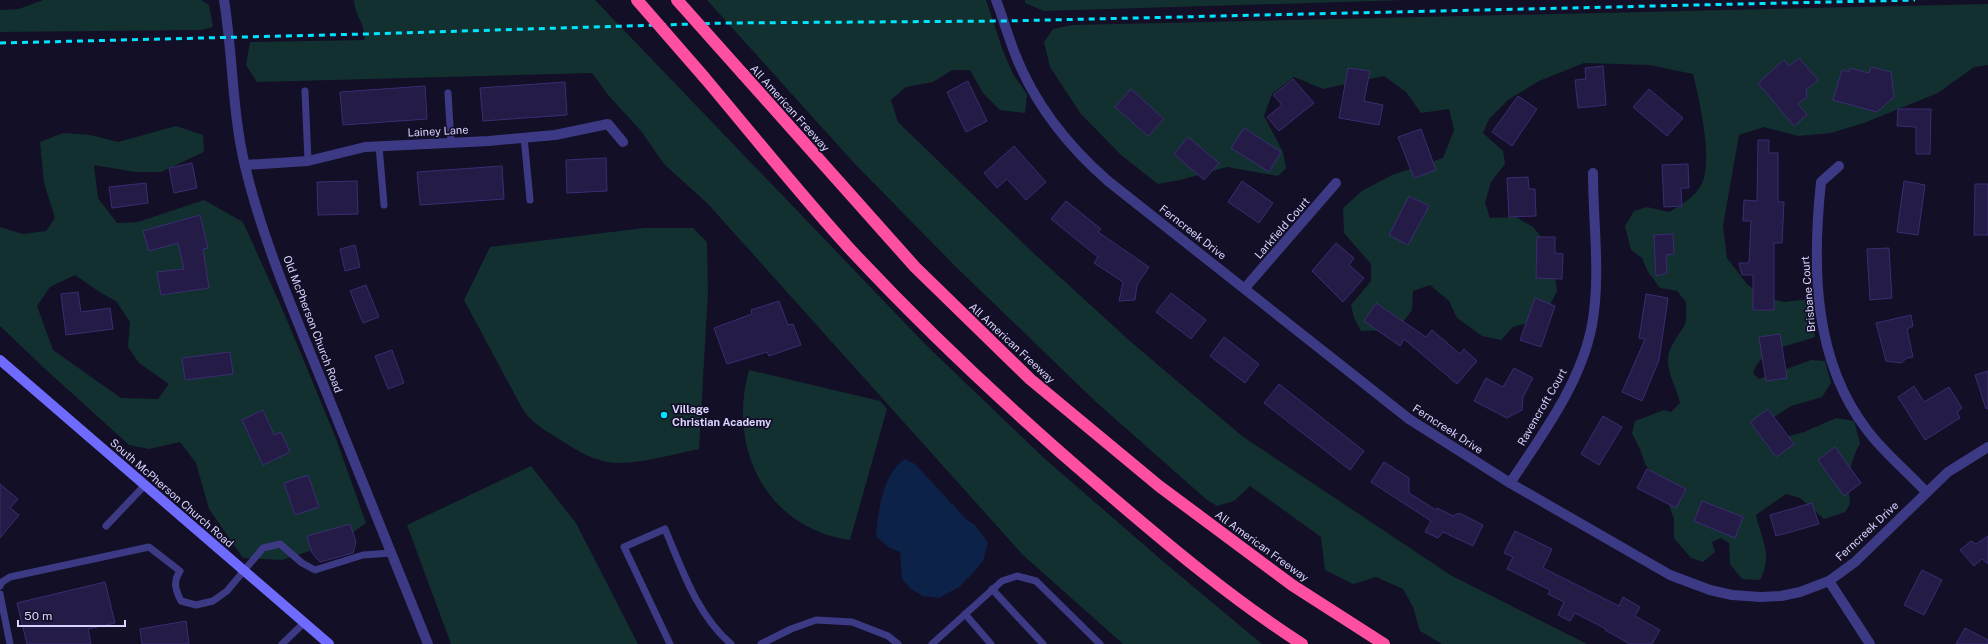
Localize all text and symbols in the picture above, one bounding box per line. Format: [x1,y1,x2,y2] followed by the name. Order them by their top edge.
[748,62,832,154] street label: All American Freeway
[407,123,469,139] street label: Lainey Lane
[1252,195,1312,261] street label: Larkfield Court
[1157,202,1229,262] street label: Ferncreek Drive
[281,254,345,394] street label: Old McPherson Church Road
[1799,255,1817,333] street label: Brisbane Court
[967,300,1057,386] street label: All American Freeway
[1515,366,1569,448] street label: Ravencroft Court
[1411,402,1485,456] street label: Ferncreek Drive
[672,403,772,428] place label: Village Christian Academy
[659,410,669,420] marker: Village Christian Academy
[108,436,236,550] street label: South McPherson Church Road
[1833,499,1901,563] street label: Ferncreek Drive
[1213,508,1311,584] street label: All American Freeway
[18,602,125,628] scale bar
[24,609,52,623] text: 50 m

